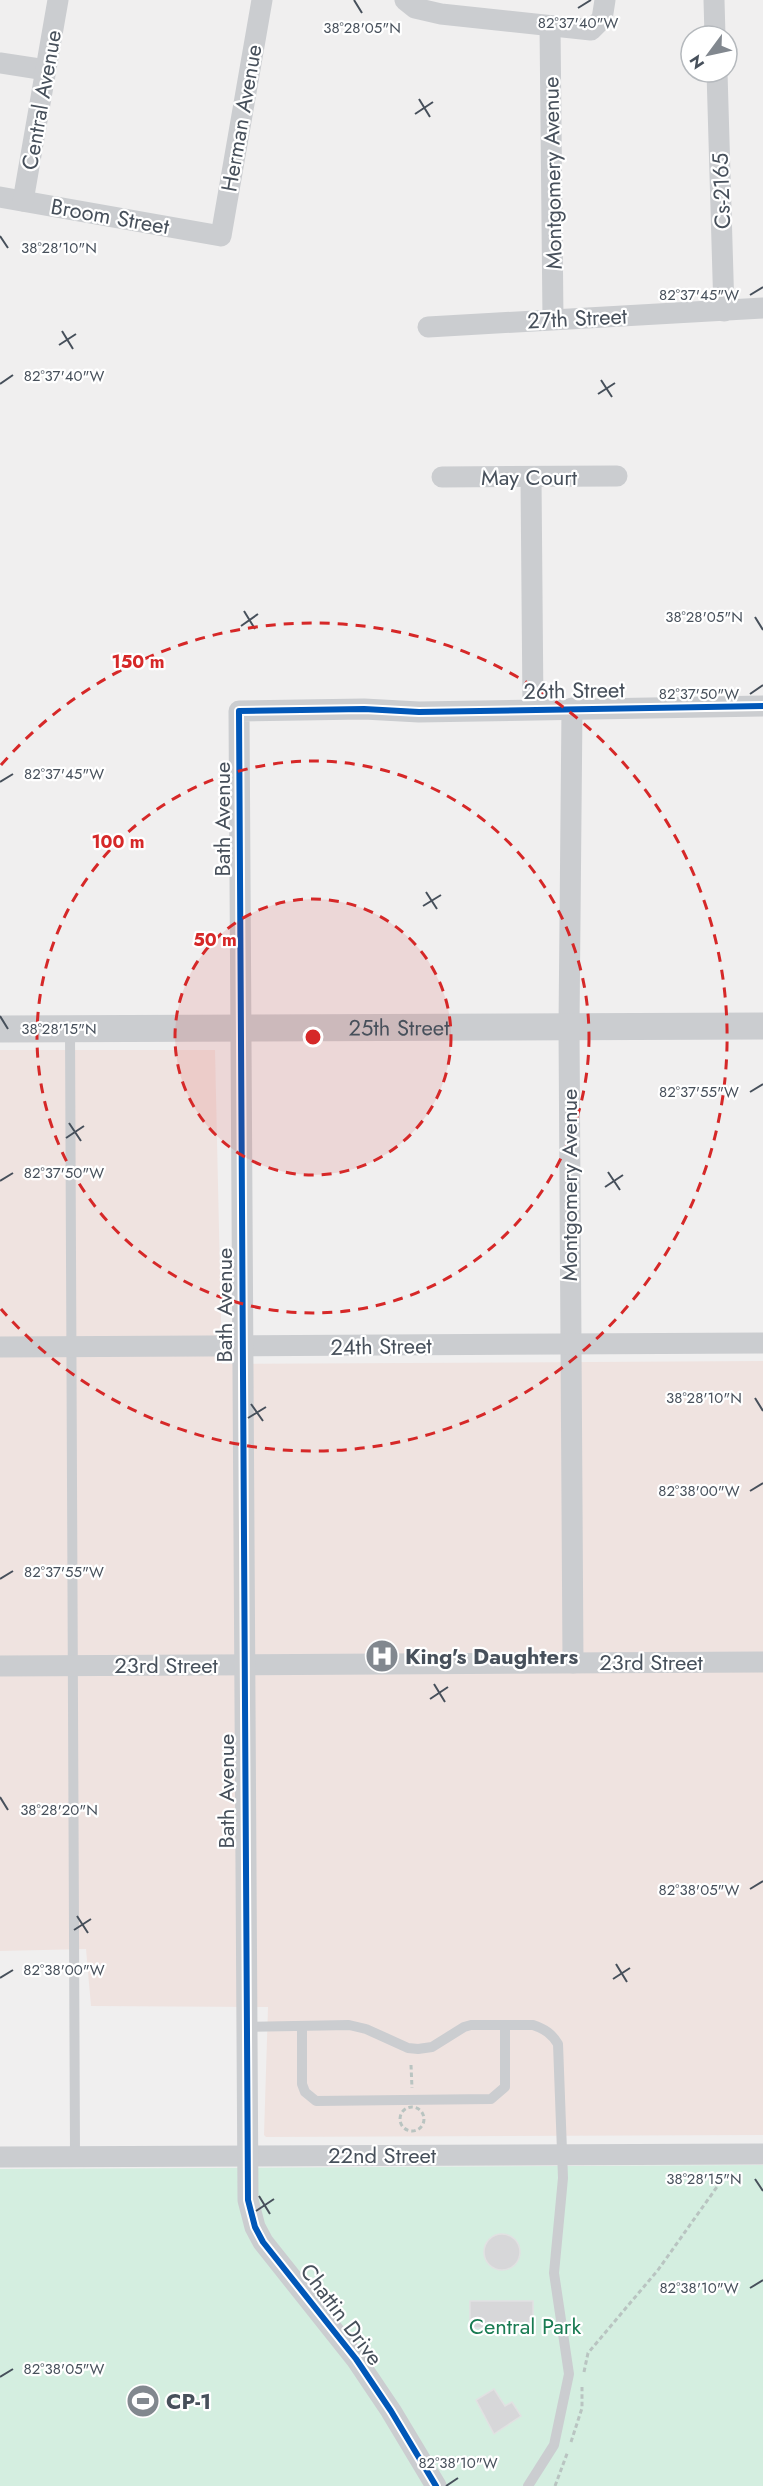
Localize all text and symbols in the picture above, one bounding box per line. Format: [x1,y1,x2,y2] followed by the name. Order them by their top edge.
[538,12,618,34] text: 82°37'40"W
[323,17,401,39] text: 38°28'05"N
[679,24,739,84] north arrow
[13,28,69,172] street label: Central Avenue
[212,42,270,194] street label: Herman Avenue
[684,50,710,73] text: N
[534,76,570,270] street label: Montgomery Avenue
[704,152,738,230] street label: Cs-2165
[48,190,172,242] street label: Broom Street
[21,237,97,259] text: 38°28'10"N
[659,284,739,306] text: 82°37'45"W
[526,299,628,337] street label: 27th Street
[24,365,104,387] text: 82°37'40"W
[481,461,578,493] street label: May Court
[665,606,743,628] text: 38°28'05"N
[112,649,164,675] text: 150 m
[523,673,626,707] street label: 26th Street
[659,683,739,705] text: 82°37'50"W
[206,762,238,876] street label: Bath Avenue
[24,763,104,785] text: 82°37'45"W
[91,829,145,855] text: 100 m
[193,927,237,953] text: 50 m
[348,1011,450,1044] street label: 25th Street
[21,1018,97,1040] text: 38°28'15"N
[303,1027,323,1047] centre of rings
[659,1081,739,1103] text: 82°37'55"W
[553,1089,585,1281] street label: Montgomery Avenue
[24,1162,104,1184] text: 82°37'50"W
[208,1248,240,1362] street label: Bath Avenue
[330,1329,433,1363] street label: 24th Street
[666,1387,742,1409] text: 38°28'10"N
[658,1480,740,1502] text: 82°38'00"W
[24,1561,104,1583] text: 82°37'55"W
[364,1638,400,1674] hospital icon: King's Daughters
[405,1640,578,1672] place label: King's Daughters
[599,1646,704,1678] street label: 23rd Street
[114,1649,219,1681] street label: 23rd Street
[210,1734,242,1848] street label: Bath Avenue
[20,1799,98,1821] text: 38°28'20"N
[659,1879,740,1901] text: 82°38'05"W
[23,1959,105,1981] text: 82°38'00"W
[328,2139,437,2171] street label: 22nd Street
[666,2168,742,2190] text: 38°28'15"N
[293,2256,391,2372] street label: Chattin Drive
[659,2277,739,2299] text: 82°38'10"W
[469,2310,581,2342] park label: Central Park
[24,2358,105,2380] text: 82°38'05"W
[125,2383,161,2419] sports icon: CP-1
[166,2385,211,2417] place label: CP-1
[418,2452,498,2474] text: 82°38'10"W

